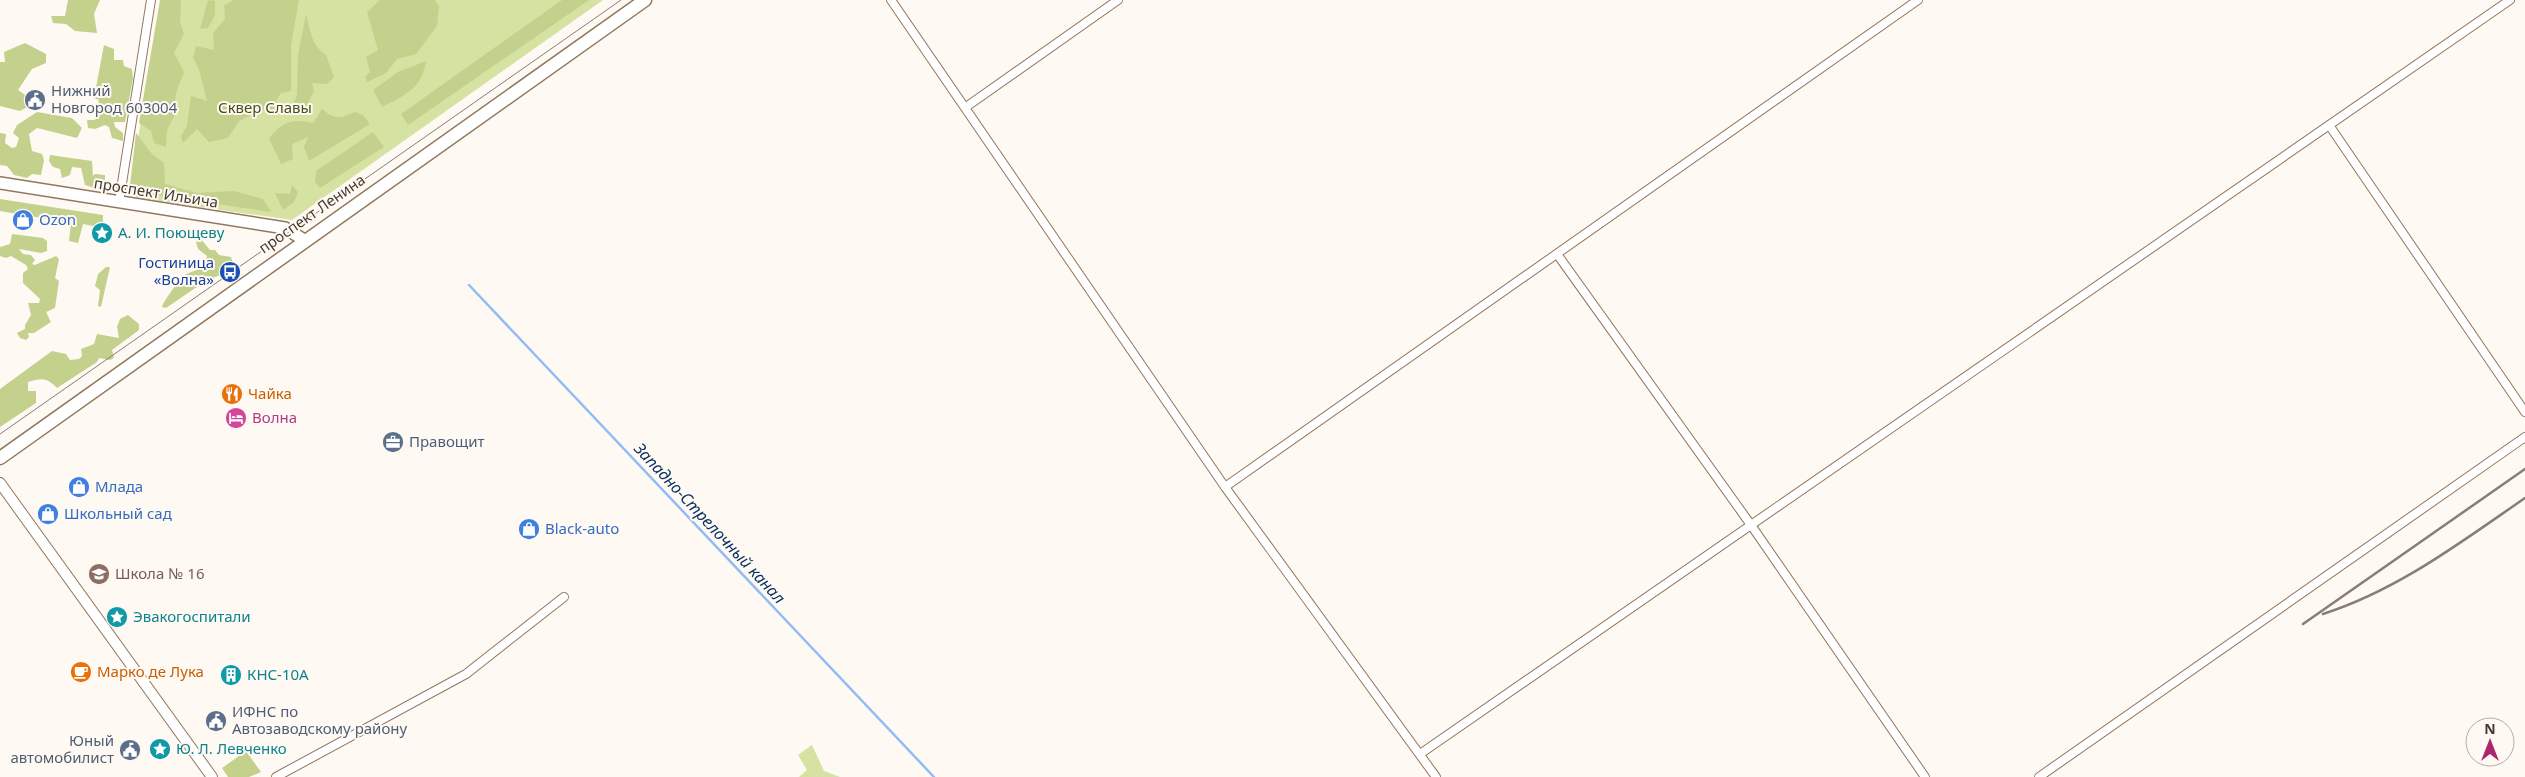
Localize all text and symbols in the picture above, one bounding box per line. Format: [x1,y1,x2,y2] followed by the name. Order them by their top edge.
[51,80,178,117] place label: Нижний Новгород 603004
[23,88,47,112] public building icon: Нижний Новгород 603004
[218,97,312,117] park label: Сквер Славы
[254,169,369,257] street label: проспект Ленина
[93,172,220,212] street label: проспект Ильича
[11,208,35,232] shop icon: Ozon
[39,209,76,229] place label: Ozon
[90,221,114,245] place icon: А. И. Поющеву
[118,222,225,242] place label: А. И. Поющеву
[138,252,214,289] place label: Гостиница «Волна»
[218,260,242,284] bus stop icon: Гостиница «Волна»
[220,382,244,406] restaurant icon: Чайка
[248,383,292,403] place label: Чайка
[224,406,248,430] hotel icon: Волна
[252,407,297,427] place label: Волна
[381,430,405,454] office icon: Правощит
[409,431,485,451] place label: Правощит
[629,437,790,608] water label: Западно-Стрелочный канал
[67,475,91,499] shop icon: Млада
[95,476,143,496] place label: Млада
[36,502,60,526] shop icon: Школьный сад
[64,503,172,523] place label: Школьный сад
[517,517,541,541] shop icon: Black-auto
[545,518,619,538] place label: Black-auto
[87,562,111,586] school or university icon: Школа № 16
[115,563,205,583] place label: Школа № 16
[105,605,129,629] place icon: Эвакогоспитали
[133,606,251,626] place label: Эвакогоспитали
[69,660,93,684] cafe icon: Марко де Лука
[97,661,204,681] place label: Марко де Лука
[219,663,243,687] building icon: КНС-10А
[247,664,309,684] place label: КНС-10А
[232,701,408,738] place label: ИФНС по Автозаводскому району
[204,709,228,733] public building icon: ИФНС по Автозаводскому району
[2465,717,2515,767] north arrow
[2484,719,2496,738] text: N
[10,730,114,767] place label: Юный автомобилист
[148,737,172,761] place icon: Ю. Л. Левченко
[118,738,142,762] public building icon: Юный автомобилист
[176,738,287,758] place label: Ю. Л. Левченко

